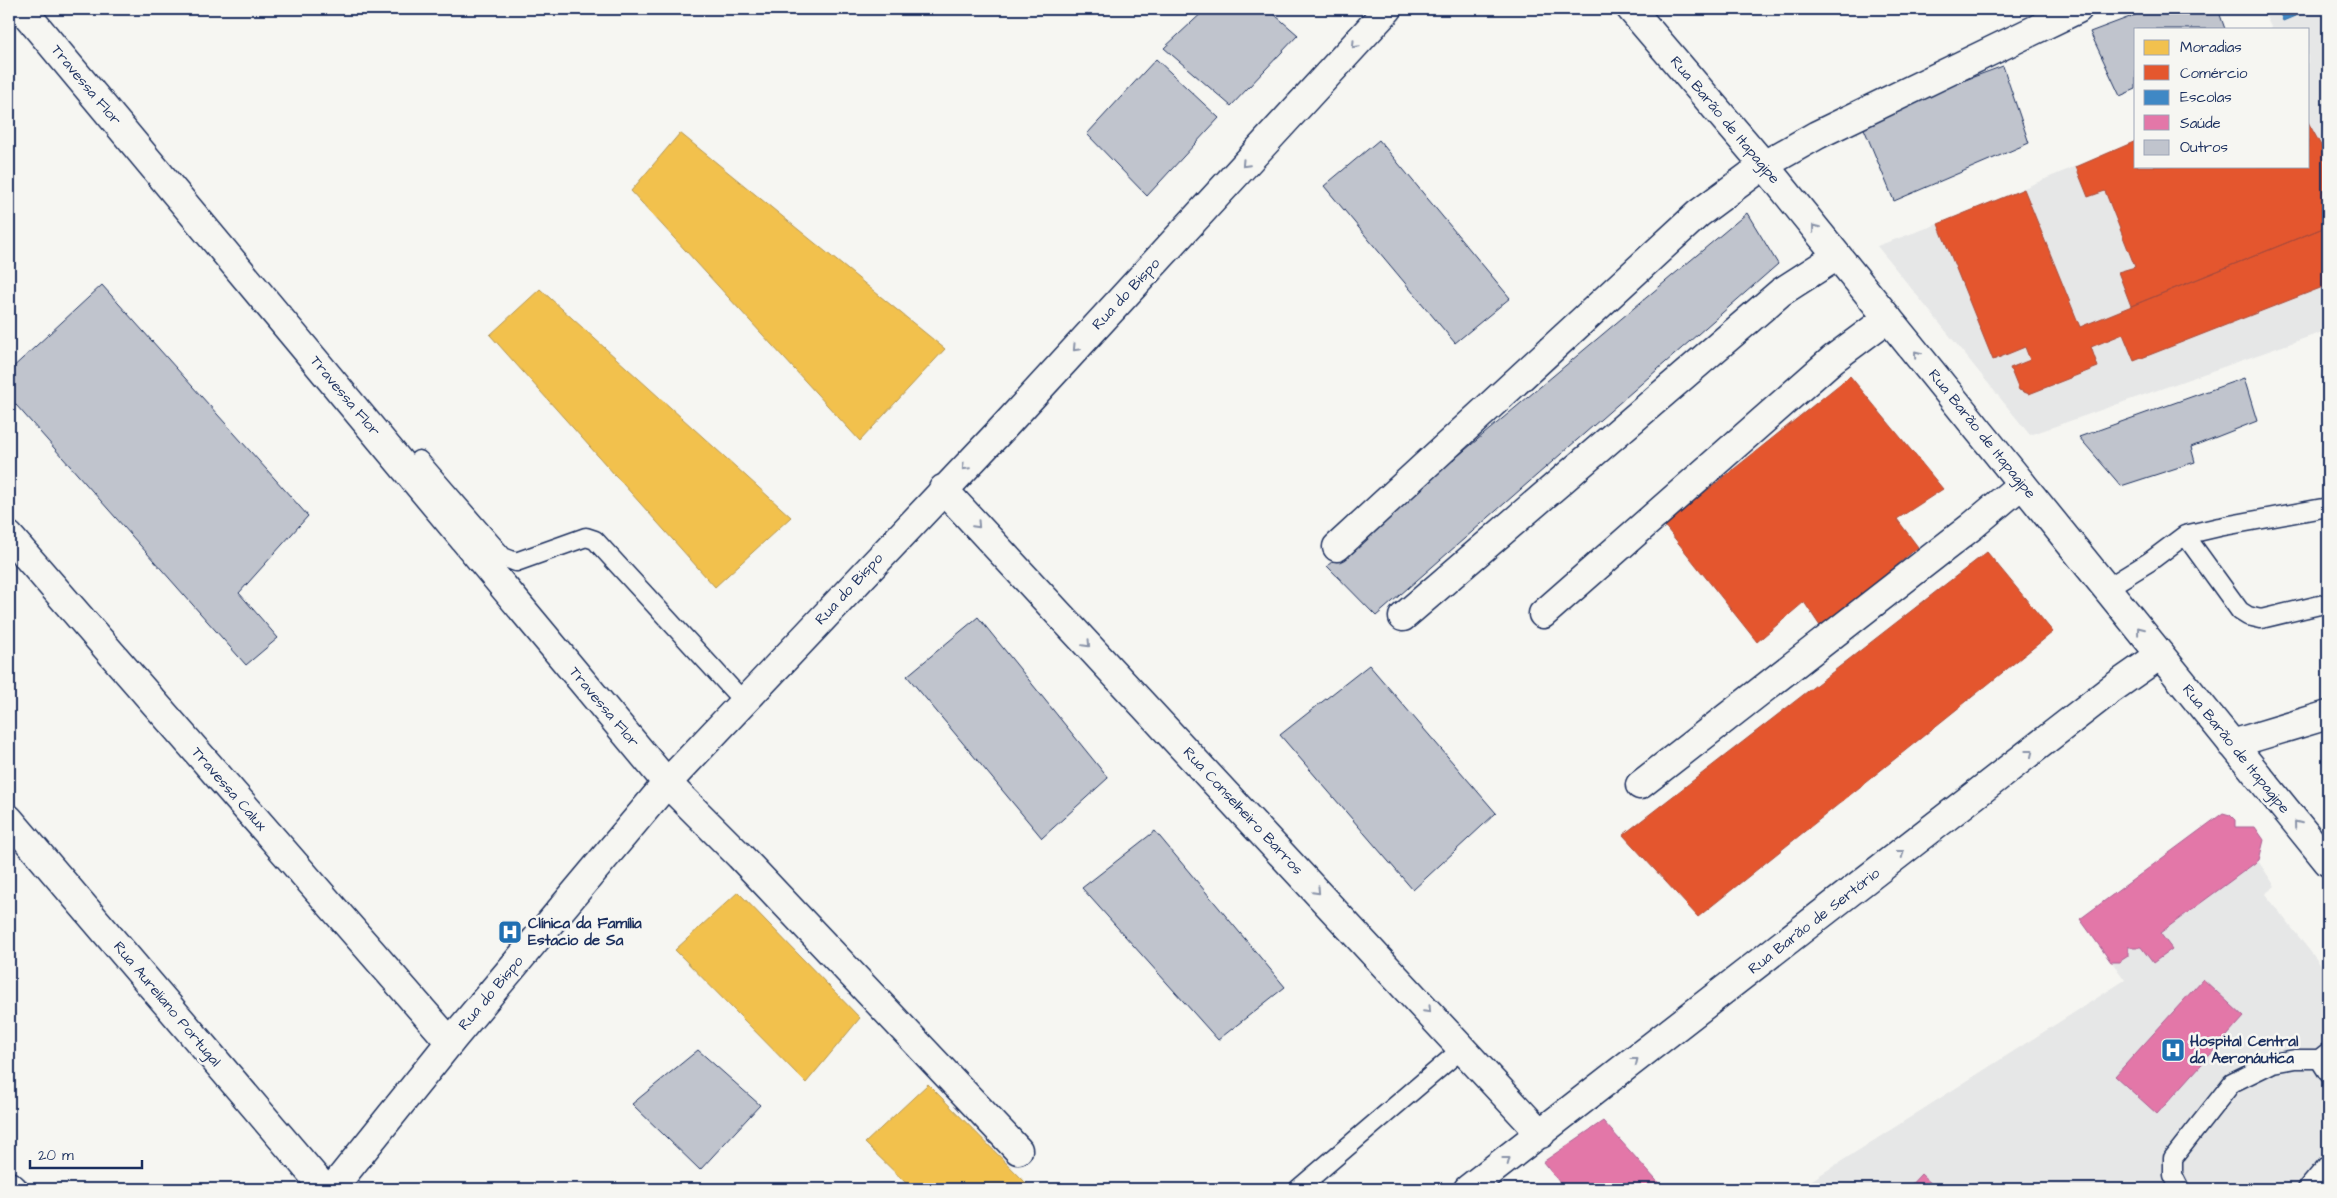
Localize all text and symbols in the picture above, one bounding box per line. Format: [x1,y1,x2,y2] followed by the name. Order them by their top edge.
[2134,28,2310,168] legend
[2180,37,2242,58] text: Moradias
[1352,39,1361,48] one-way arrow
[46,40,126,130] street label: Travessa Flor
[1665,52,1785,189] street label: Rua Barão de Itapagipe
[2180,63,2248,84] text: Comércio
[2180,87,2232,108] text: Escolas
[2180,113,2221,134] text: Saúde
[2180,137,2228,158] text: Outros
[1242,159,1251,168] one-way arrow
[1812,225,1820,234] one-way arrow
[1087,253,1165,335] street label: Rua do Bispo
[1073,343,1082,352] one-way arrow
[305,351,385,441] street label: Travessa Flor
[1915,351,1923,360] one-way arrow
[1922,365,2041,504] street label: Rua Barão de Itapagipe
[962,461,971,470] one-way arrow
[971,519,980,528] one-way arrow
[810,548,888,630] street label: Rua do Bispo
[2138,627,2146,636] one-way arrow
[1081,638,1090,647] one-way arrow
[564,662,644,752] street label: Travessa Flor
[2176,680,2295,819] street label: Rua Barão de Itapagipe
[187,742,272,836] street label: Travessa Calux
[1178,742,1308,880] street label: Rua Conselheiro Barros
[2024,750,2033,759] one-way arrow
[2294,821,2303,830] one-way arrow
[1896,850,1905,859] one-way arrow
[1744,863,1885,979] street label: Rua Barão de Sertório
[1311,886,1320,895] one-way arrow
[528,913,642,951] place label: Clínica da Família Estacio de Sa
[497,919,523,945] hospital icon: Clínica da Família Estacio de Sa
[108,937,226,1072] street label: Rua Aureliano Portugal
[454,951,529,1035] street label: Rua do Bispo
[1422,1005,1431,1014] one-way arrow
[2189,1031,2299,1069] place label: Hospital Central da Aeronáutica
[2160,1037,2186,1063] hospital icon: Hospital Central da Aeronáutica
[1629,1058,1638,1066] one-way arrow
[30,1138,142,1170] scale bar
[38,1145,74,1166] text: 20 m
[1501,1157,1511,1166] one-way arrow

